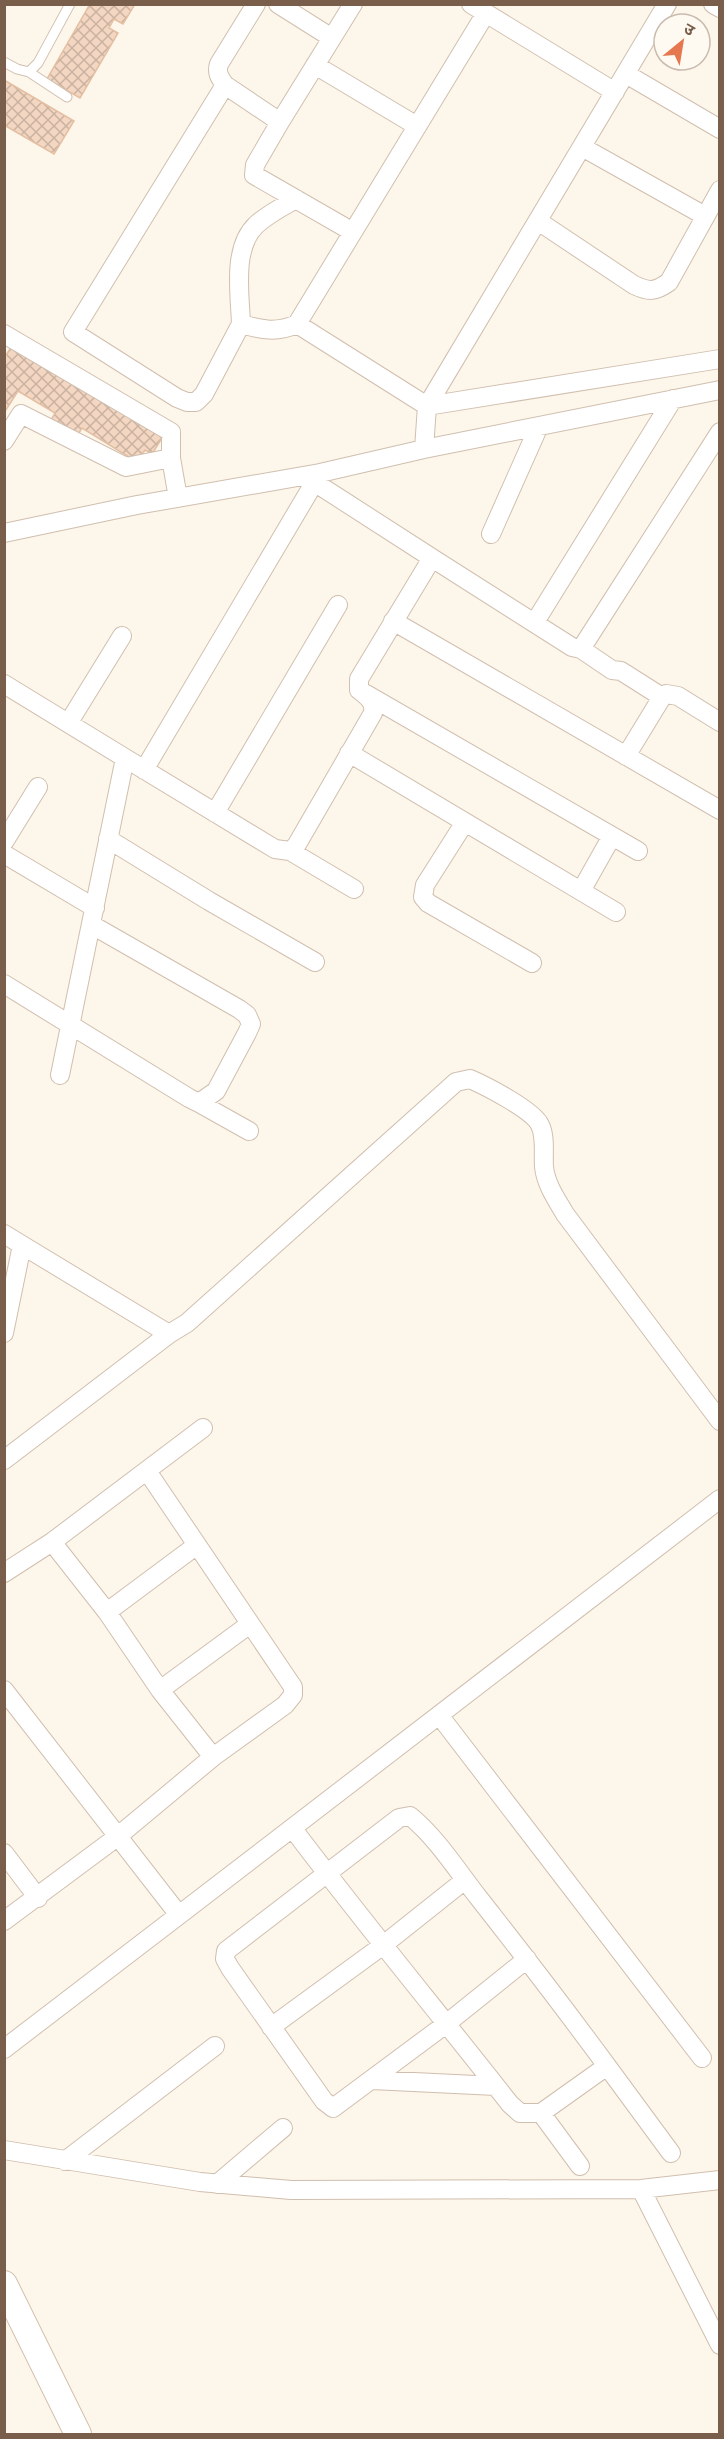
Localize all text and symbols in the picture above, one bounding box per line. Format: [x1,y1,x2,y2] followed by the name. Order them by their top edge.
[652,12,712,72] north arrow
[680,19,699,40] text: उ

